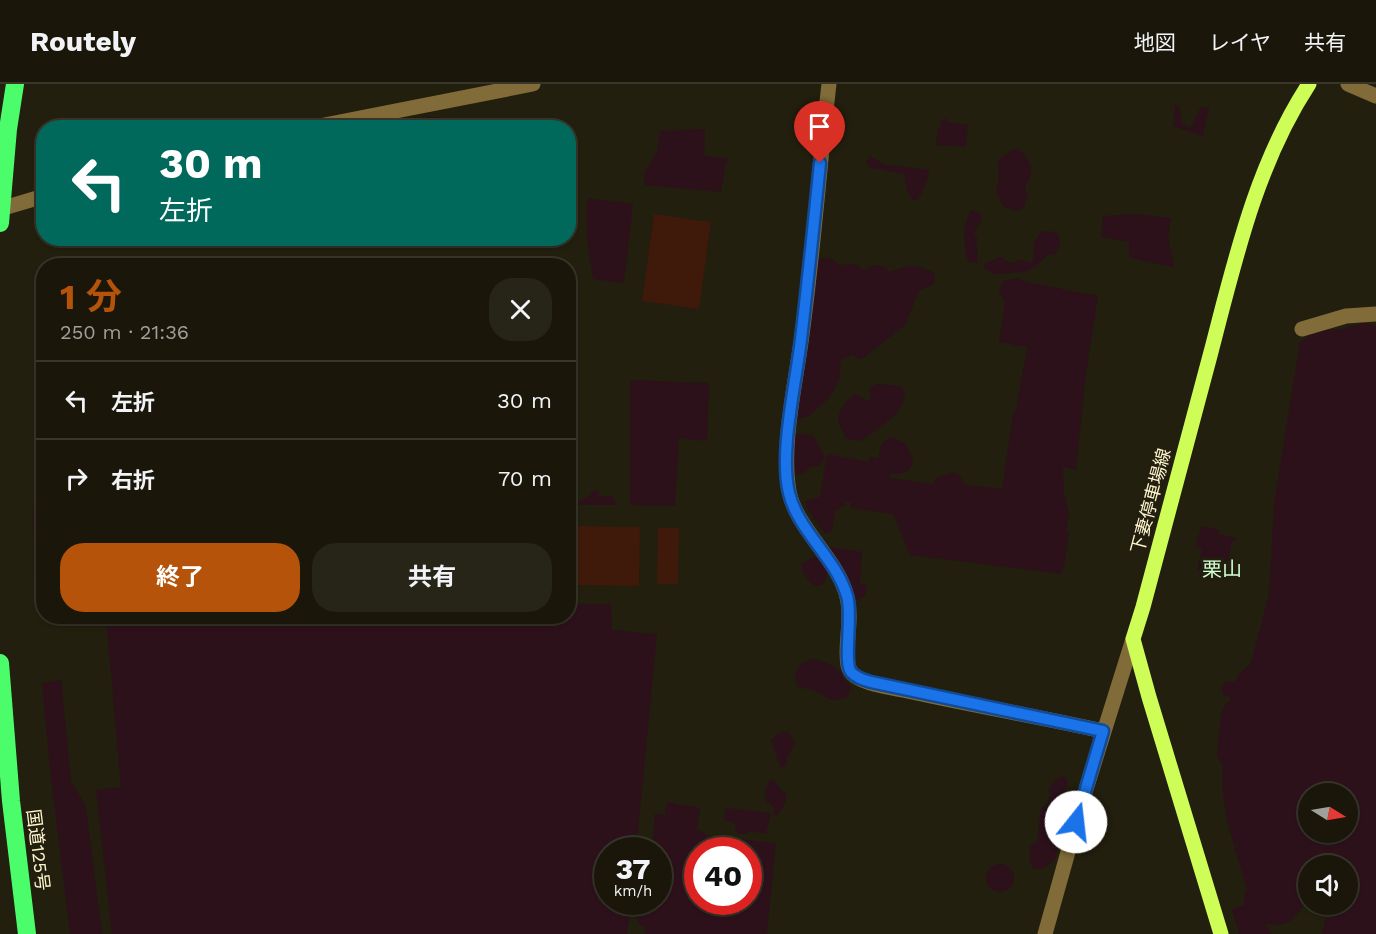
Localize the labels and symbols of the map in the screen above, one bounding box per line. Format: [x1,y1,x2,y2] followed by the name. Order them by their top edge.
[794,101,845,163] pin
[1126,446,1175,556] street label: 下妻停車場線
[1202,557,1242,581] district label: 栗山
[1298,783,1358,843] north arrow
[1044,790,1108,854] position arrow
[23,808,54,892] street label: 国道125号
[684,837,762,915] speed limit sign: 40

